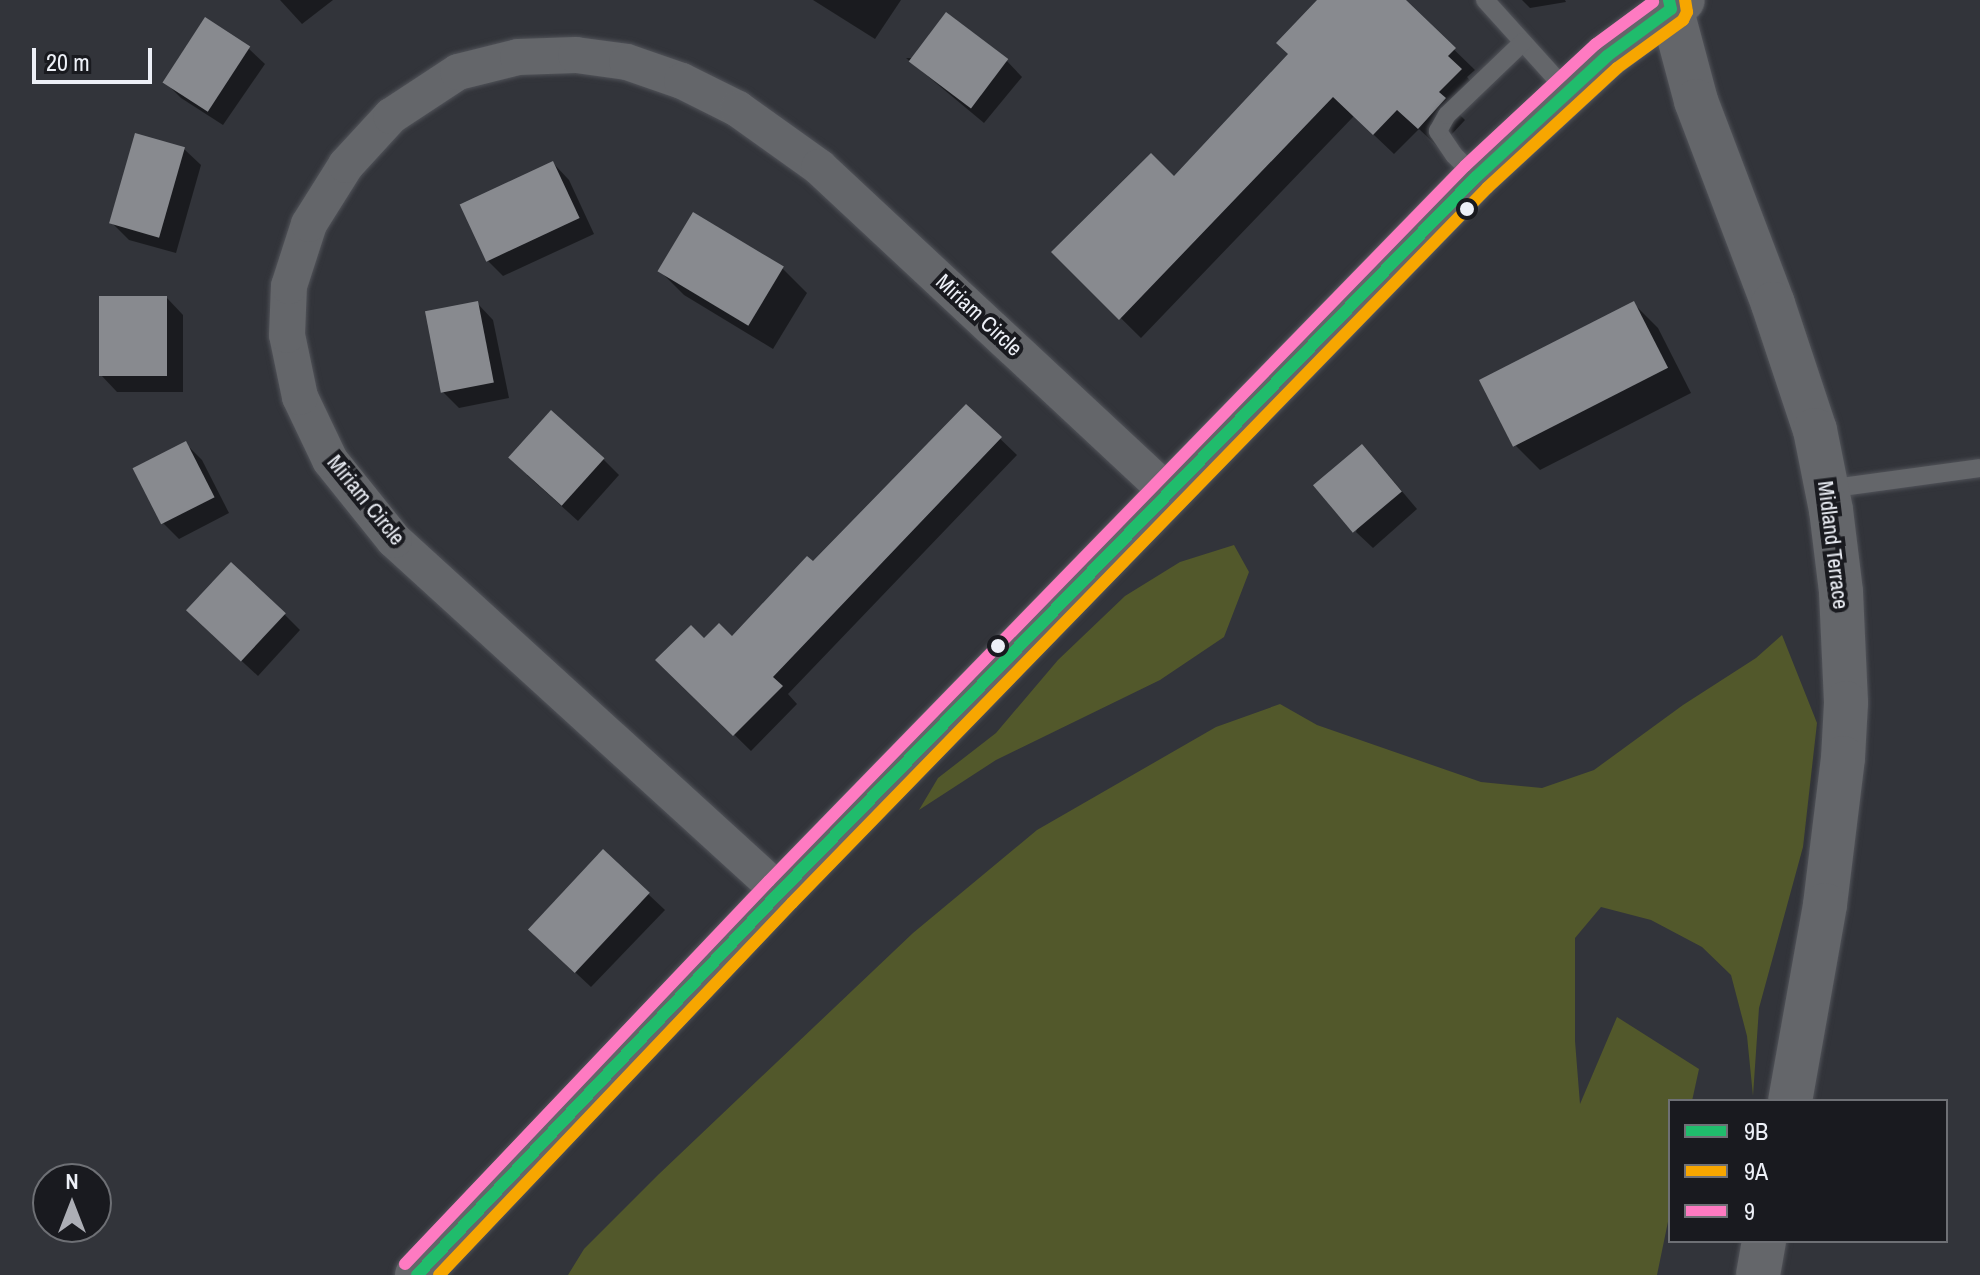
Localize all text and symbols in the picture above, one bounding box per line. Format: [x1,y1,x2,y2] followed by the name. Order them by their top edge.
[36,32,156,82] scale bar
[46,46,90,78] text: 20 m
[1459,201,1475,217] unlabelled marker
[930,268,1028,362] street label: Miriam Circle
[322,450,410,550] street label: Miriam Circle
[1812,479,1854,611] street label: Midland Terrace
[990,638,1006,654] unlabelled marker
[1668,1099,1948,1243] legend
[1744,1115,1768,1147] text: 9B
[1744,1155,1768,1187] text: 9A
[32,1163,112,1243] north arrow
[65,1166,79,1196] text: N
[1744,1195,1755,1227] text: 9

